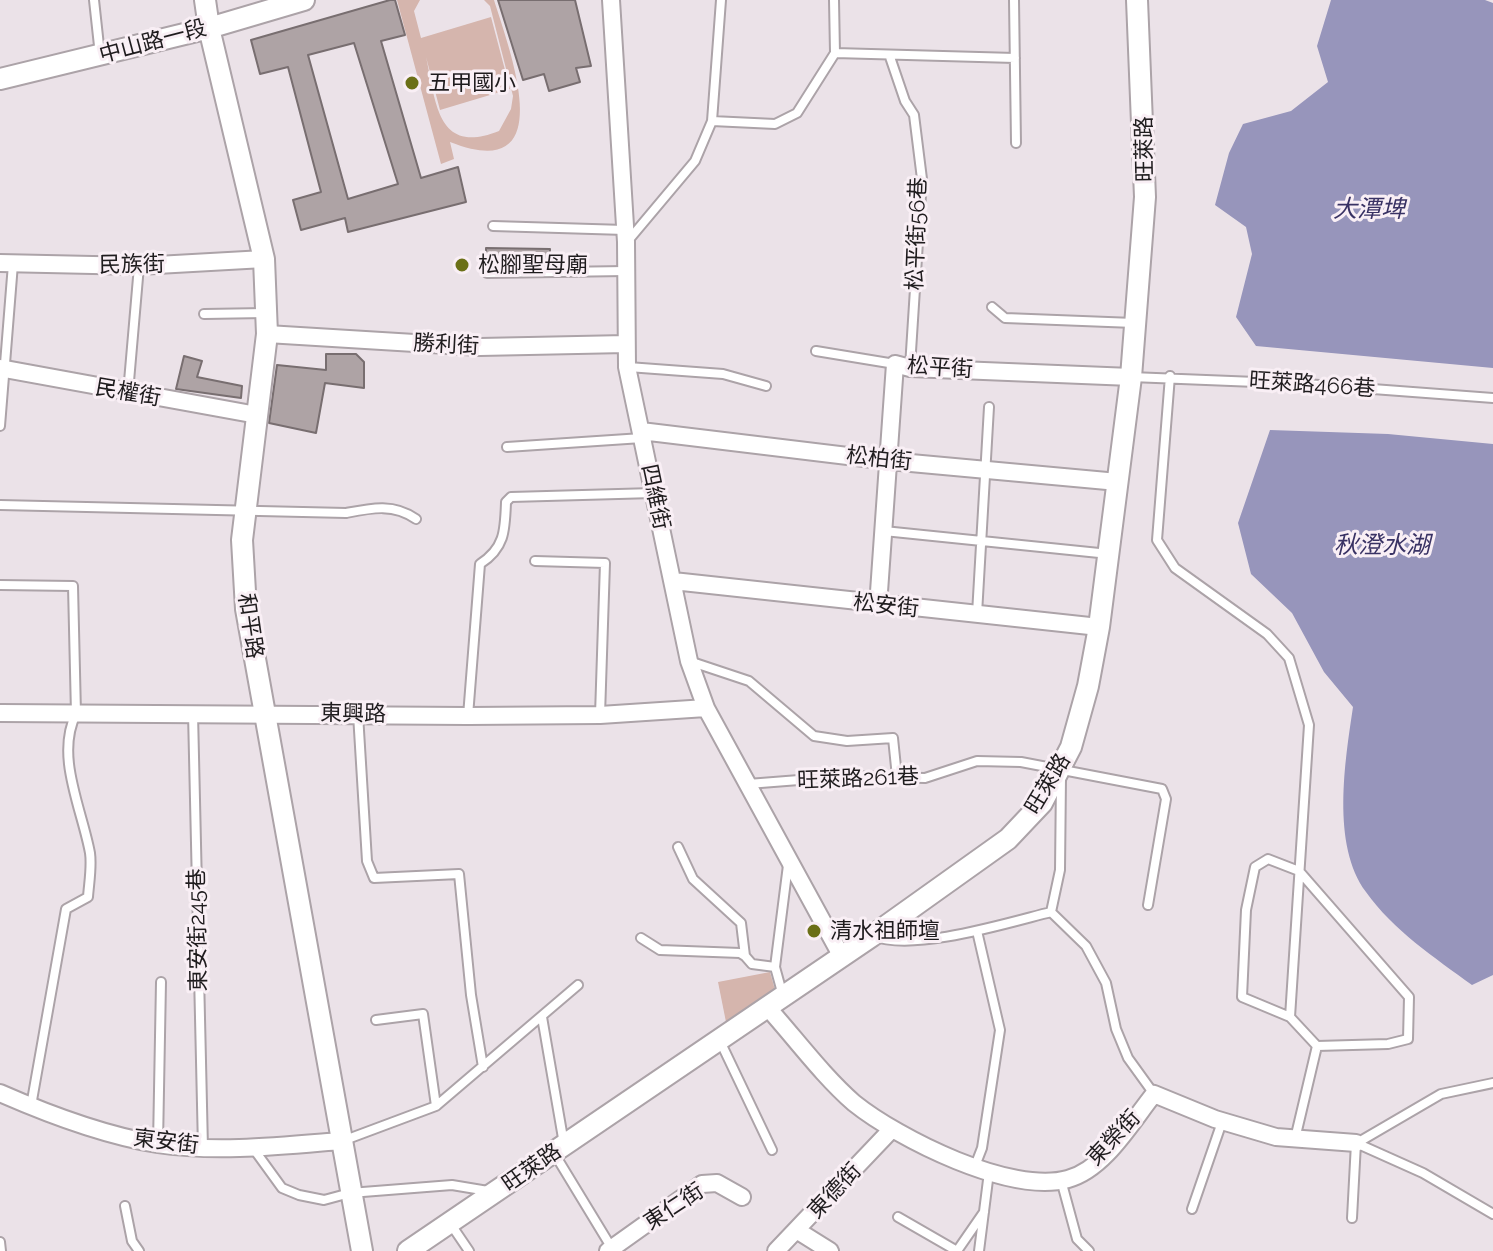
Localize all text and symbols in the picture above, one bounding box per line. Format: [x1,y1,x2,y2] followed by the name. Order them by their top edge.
[96,15,210,69] street label: 中山路一段
[428,70,516,96] place label: 五甲國小
[403,74,421,92] marker: 五甲國小
[1131,116,1159,182] street label: 旺萊路
[902,177,932,291] street label: 松平街56巷
[1333,196,1405,224] water label: 大潭埤
[99,251,165,279] street label: 民族街
[478,252,588,278] place label: 松腳聖母廟
[453,256,471,274] marker: 松腳聖母廟
[412,330,480,360] street label: 勝利街
[906,353,974,383] street label: 松平街
[1248,367,1376,403] street label: 旺萊路466巷
[93,374,163,412] street label: 民權街
[845,442,913,476] street label: 松柏街
[635,462,675,532] street label: 四維街
[1334,532,1430,560] water label: 秋澄水湖
[852,589,920,623] street label: 松安街
[232,591,268,661] street label: 和平路
[320,700,386,728] street label: 東興路
[1020,749,1076,819] street label: 旺萊路
[797,764,919,794] street label: 旺萊路261巷
[184,868,212,992] street label: 東安街245巷
[830,918,940,944] place label: 清水祖師壇
[805,922,823,940] marker: 清水祖師壇
[1082,1105,1146,1171] street label: 東榮街
[132,1125,200,1159] street label: 東安街
[497,1138,567,1198] street label: 旺萊路
[803,1158,867,1224] street label: 東德街
[639,1178,709,1236] street label: 東仁街

